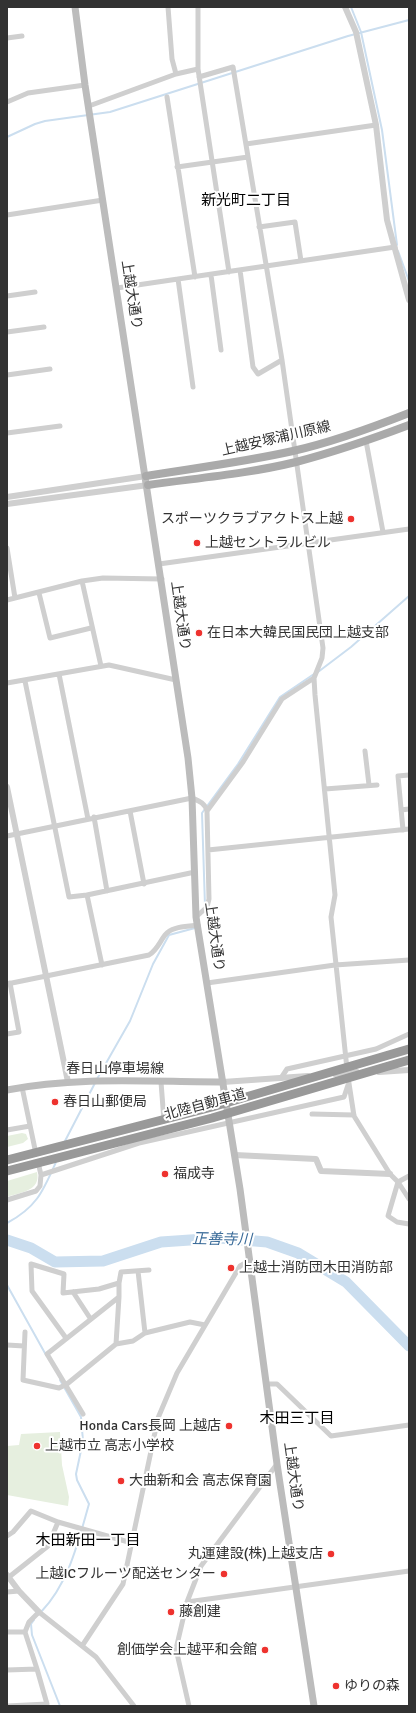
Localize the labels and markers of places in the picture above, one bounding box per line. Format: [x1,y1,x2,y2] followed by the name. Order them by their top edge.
[161,511,343,527] place label: スポーツクラブアクトス上越
[346,514,356,524] marker: スポーツクラブアクトス上越
[205,535,331,551] place label: 上越セントラルビル
[192,538,202,548] marker: 上越セントラルビル
[207,625,389,641] place label: 在日本大韓民国民団上越支部
[194,628,204,638] marker: 在日本大韓民国民団上越支部
[63,1094,147,1110] place label: 春日山郵便局
[50,1097,60,1107] marker: 春日山郵便局
[173,1166,215,1182] place label: 福成寺
[160,1169,170,1179] marker: 福成寺
[239,1260,393,1276] place label: 上越士消防団木田消防部
[226,1263,236,1273] marker: 上越士消防団木田消防部
[79,1418,221,1434] place label: Honda Cars長岡 上越店
[224,1421,234,1431] marker: Honda Cars長岡 上越店
[45,1438,174,1454] place label: 上越市立 高志小学校
[32,1441,42,1451] marker: 上越市立 高志小学校
[129,1473,272,1489] place label: 大曲新和会 高志保育園
[116,1476,126,1486] marker: 大曲新和会 高志保育園
[188,1546,323,1562] place label: 丸運建設(株)上越支店
[326,1549,336,1559] marker: 丸運建設(株)上越支店
[35,1566,216,1582] place label: 上越ICフルーツ配送センター
[219,1569,229,1579] marker: 上越ICフルーツ配送センター
[179,1604,221,1620] place label: 藤創建
[166,1607,176,1617] marker: 藤創建
[117,1642,257,1658] place label: 創価学会上越平和会館
[260,1645,270,1655] marker: 創価学会上越平和会館
[344,1678,400,1694] place label: ゆりの森
[331,1681,341,1691] marker: ゆりの森

